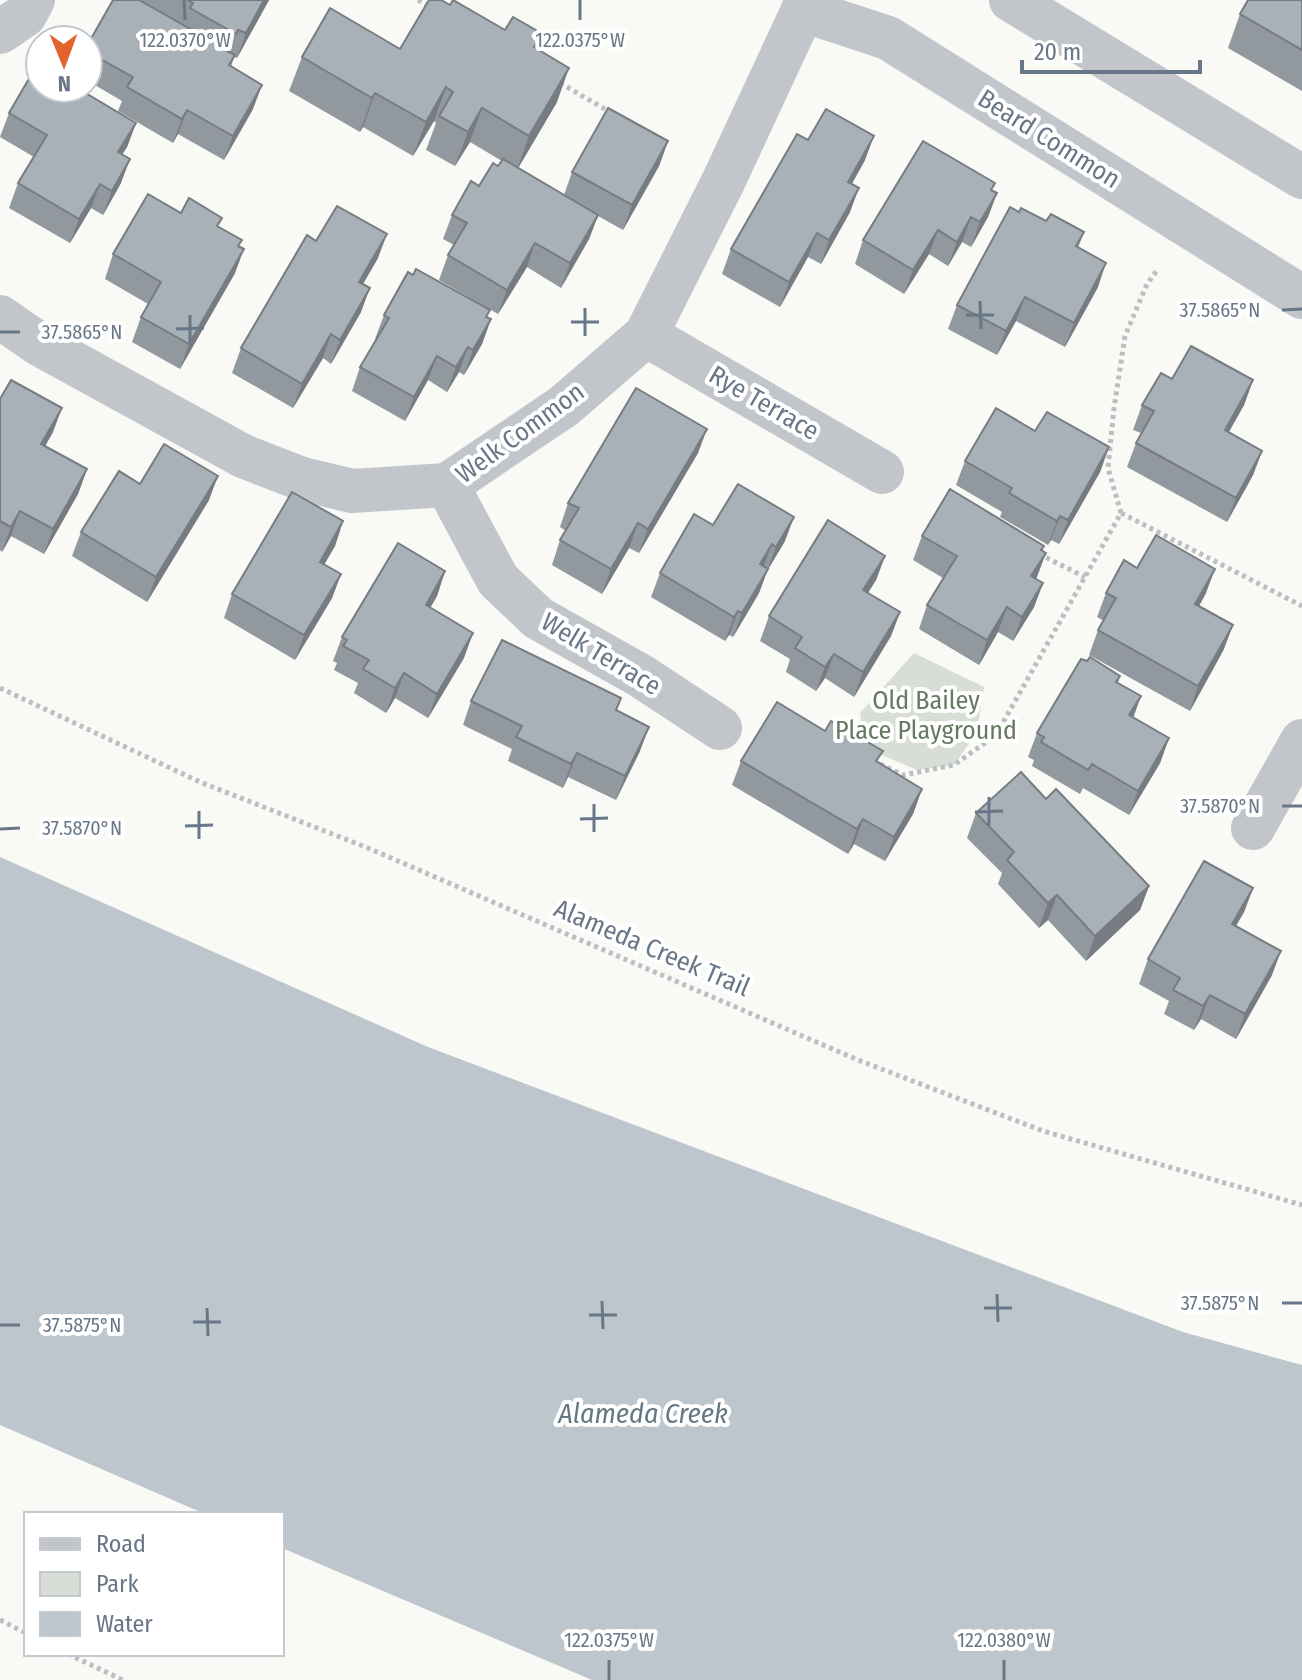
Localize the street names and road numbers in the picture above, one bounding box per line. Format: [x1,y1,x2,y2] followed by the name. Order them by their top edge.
[972,83,1126,195] street label: Beard Common
[704,359,824,447] street label: Rye Terrace
[450,376,590,490] street label: Welk Common
[536,606,666,702] street label: Welk Terrace
[549,893,755,1003] street label: Alameda Creek Trail

